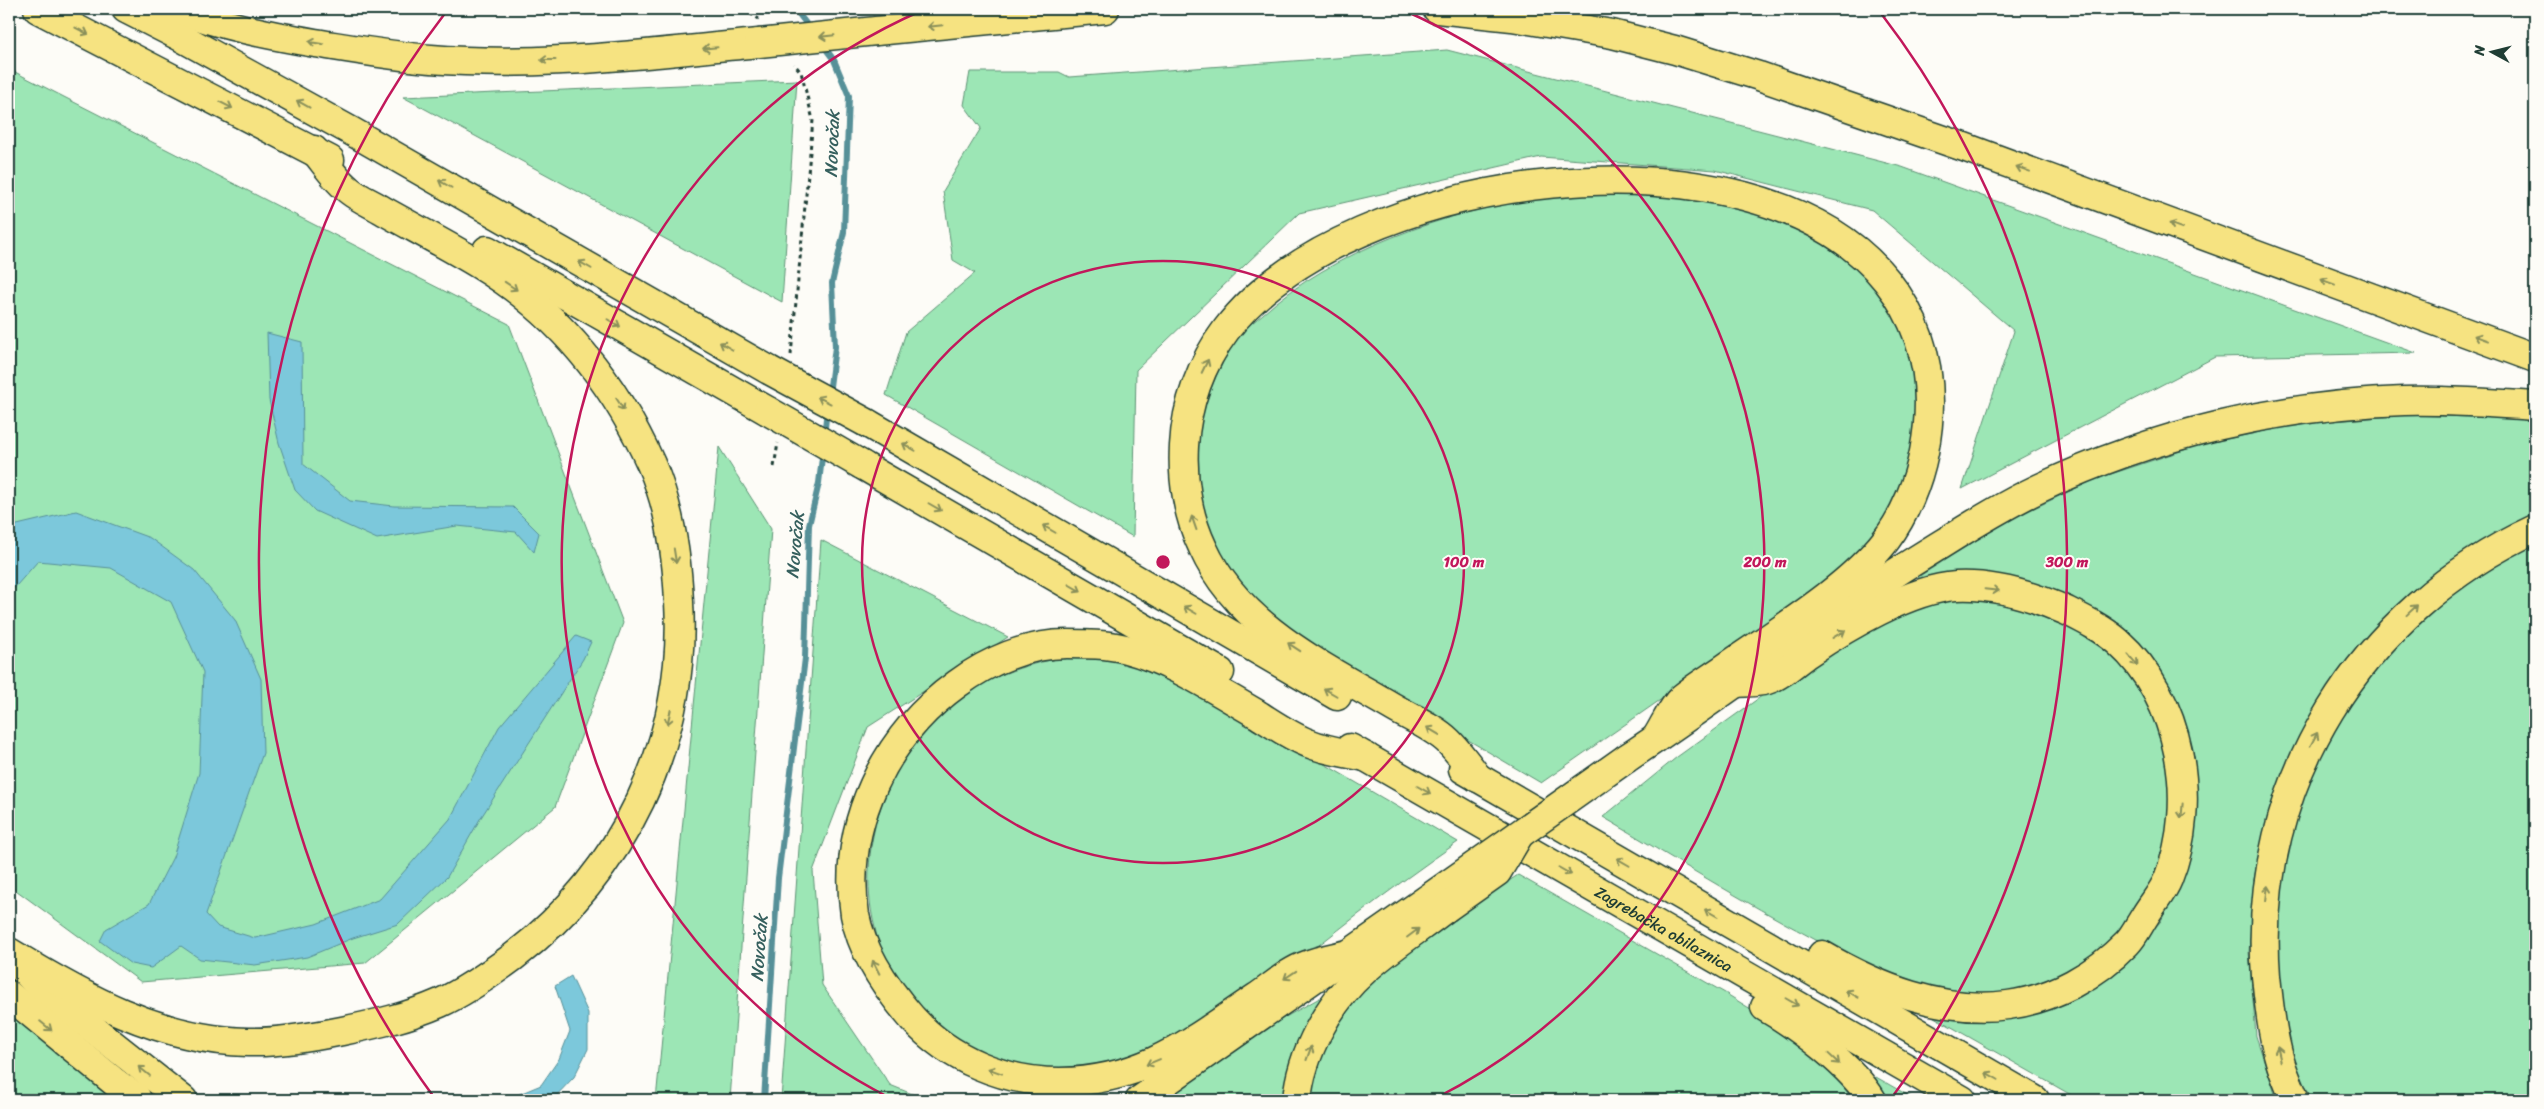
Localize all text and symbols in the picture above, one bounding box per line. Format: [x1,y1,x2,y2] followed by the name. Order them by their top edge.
[927,21,943,30] one-way arrow
[74,27,89,36] one-way arrow
[2466,28,2516,78] north arrow
[819,31,835,41] one-way arrow
[308,37,324,47] one-way arrow
[703,43,719,52] one-way arrow
[2466,44,2493,58] text: N
[541,55,557,65] one-way arrow
[296,99,311,108] one-way arrow
[218,101,233,110] one-way arrow
[815,108,849,178] water label: Novočak
[2016,164,2032,173] one-way arrow
[437,179,452,189] one-way arrow
[2169,221,2184,230] one-way arrow
[578,260,593,270] one-way arrow
[2321,277,2336,286] one-way arrow
[503,281,517,291] one-way arrow
[606,318,621,328] one-way arrow
[2473,333,2489,342] one-way arrow
[719,341,734,351] one-way arrow
[1200,358,1210,373] one-way arrow
[817,395,832,405] one-way arrow
[615,397,625,411] one-way arrow
[902,442,916,452] one-way arrow
[927,502,941,512] one-way arrow
[776,508,814,580] water label: Novočak
[1189,516,1199,532] one-way arrow
[1043,523,1057,533] one-way arrow
[670,547,680,563] one-way arrow
[1444,549,1485,575] text: 100 m
[1742,549,1787,575] text: 200 m
[2045,549,2089,575] text: 300 m
[1154,553,1172,571] centre of rings
[1068,584,1082,594] one-way arrow
[1983,585,1999,595] one-way arrow
[2406,604,2418,616] one-way arrow
[1183,605,1197,615] one-way arrow
[1832,628,1846,638] one-way arrow
[1287,642,1301,652] one-way arrow
[2128,653,2139,666] one-way arrow
[1323,687,1338,697] one-way arrow
[664,708,673,724] one-way arrow
[1427,725,1441,735] one-way arrow
[2310,732,2319,747] one-way arrow
[1416,786,1430,796] one-way arrow
[2177,802,2187,818] one-way arrow
[1617,856,1631,866] one-way arrow
[1557,867,1571,877] one-way arrow
[1589,878,1738,980] street label: Zagrebačka obilaznica
[2262,885,2272,901] one-way arrow
[1705,907,1719,917] one-way arrow
[741,911,777,982] water label: Novočak
[1407,928,1420,939] one-way arrow
[871,960,880,975] one-way arrow
[1283,970,1297,980] one-way arrow
[1845,989,1860,999] one-way arrow
[1784,998,1798,1008] one-way arrow
[40,1020,53,1031] one-way arrow
[1305,1046,1314,1062] one-way arrow
[2274,1047,2283,1063] one-way arrow
[1828,1053,1840,1065] one-way arrow
[1146,1057,1161,1067] one-way arrow
[137,1065,150,1076] one-way arrow
[988,1066,1003,1075] one-way arrow
[1986,1070,2000,1080] one-way arrow

